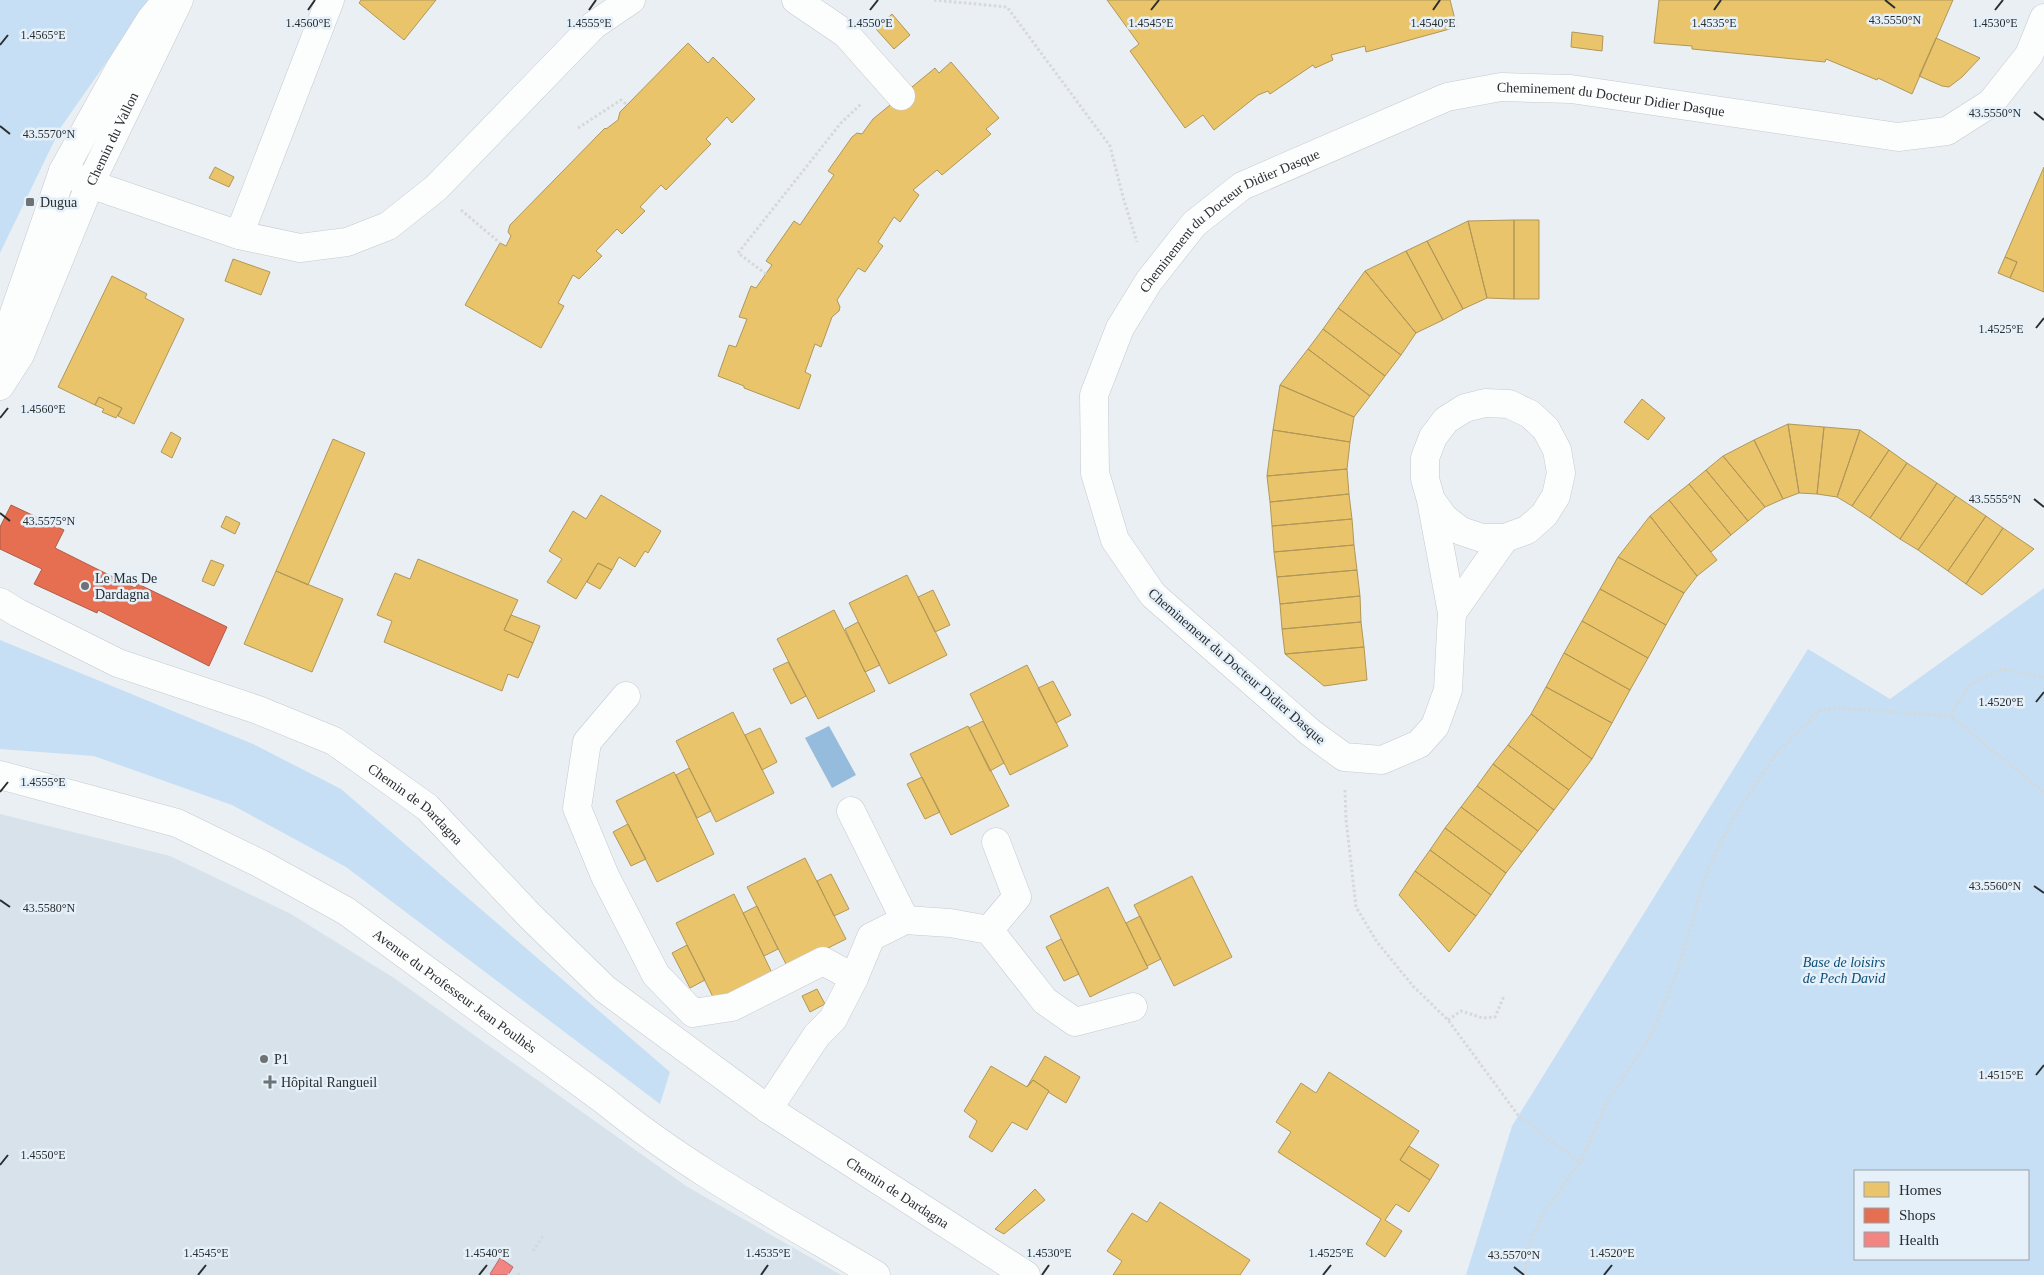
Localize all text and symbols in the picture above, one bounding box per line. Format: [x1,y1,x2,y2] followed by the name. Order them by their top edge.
[1869,13,1922,27] text: 43.5550°N
[285,16,331,30] text: 1.4560°E
[566,16,612,30] text: 1.4555°E
[847,16,893,30] text: 1.4550°E
[1128,16,1174,30] text: 1.4545°E
[1410,16,1456,30] text: 1.4540°E
[1691,16,1737,30] text: 1.4535°E
[1972,16,2018,30] text: 1.4530°E
[20,28,66,42] text: 1.4565°E
[1497,80,1726,119] street label: Cheminement du Docteur Didier Dasque
[83,90,141,188] street label: Chemin du Vallon
[1969,106,2022,120] text: 43.5550°N
[23,127,76,141] text: 43.5570°N
[1137,146,1322,295] street label: Cheminement du Docteur Didier Dasque
[40,195,78,210] place label: Dugua
[24,196,36,208] marker: Dugua
[1978,322,2024,336] text: 1.4525°E
[20,402,66,416] text: 1.4560°E
[1969,492,2022,506] text: 43.5555°N
[23,514,76,528] text: 43.5575°N
[95,571,157,602] place label: Le Mas De Dardagna
[79,580,91,592] marker: Le Mas De Dardagna
[1145,585,1328,747] street label: Cheminement du Docteur Didier Dasque
[1978,695,2024,709] text: 1.4520°E
[365,761,466,849] street label: Chemin de Dardagna
[20,775,66,789] text: 1.4555°E
[1969,879,2022,893] text: 43.5560°N
[23,901,76,915] text: 43.5580°N
[370,926,539,1056] street label: Avenue du Professeur Jean Poulhès
[1803,955,1886,986] park label: Base de loisirs de Pech David
[274,1052,289,1067] place label: P1
[258,1053,270,1065] marker: P1
[1978,1068,2024,1082] text: 1.4515°E
[263,1075,277,1089] marker: Hôpital Rangueil
[281,1075,377,1090] place label: Hôpital Rangueil
[20,1148,66,1162] text: 1.4550°E
[843,1154,952,1232] street label: Chemin de Dardagna
[1854,1170,2029,1260] legend
[1899,1182,1942,1198] text: Homes
[1899,1207,1936,1223] text: Shops
[1899,1232,1939,1248] text: Health
[183,1246,229,1260] text: 1.4545°E
[464,1246,510,1260] text: 1.4540°E
[745,1246,791,1260] text: 1.4535°E
[1026,1246,1072,1260] text: 1.4530°E
[1308,1246,1354,1260] text: 1.4525°E
[1589,1246,1635,1260] text: 1.4520°E
[1488,1248,1541,1262] text: 43.5570°N

